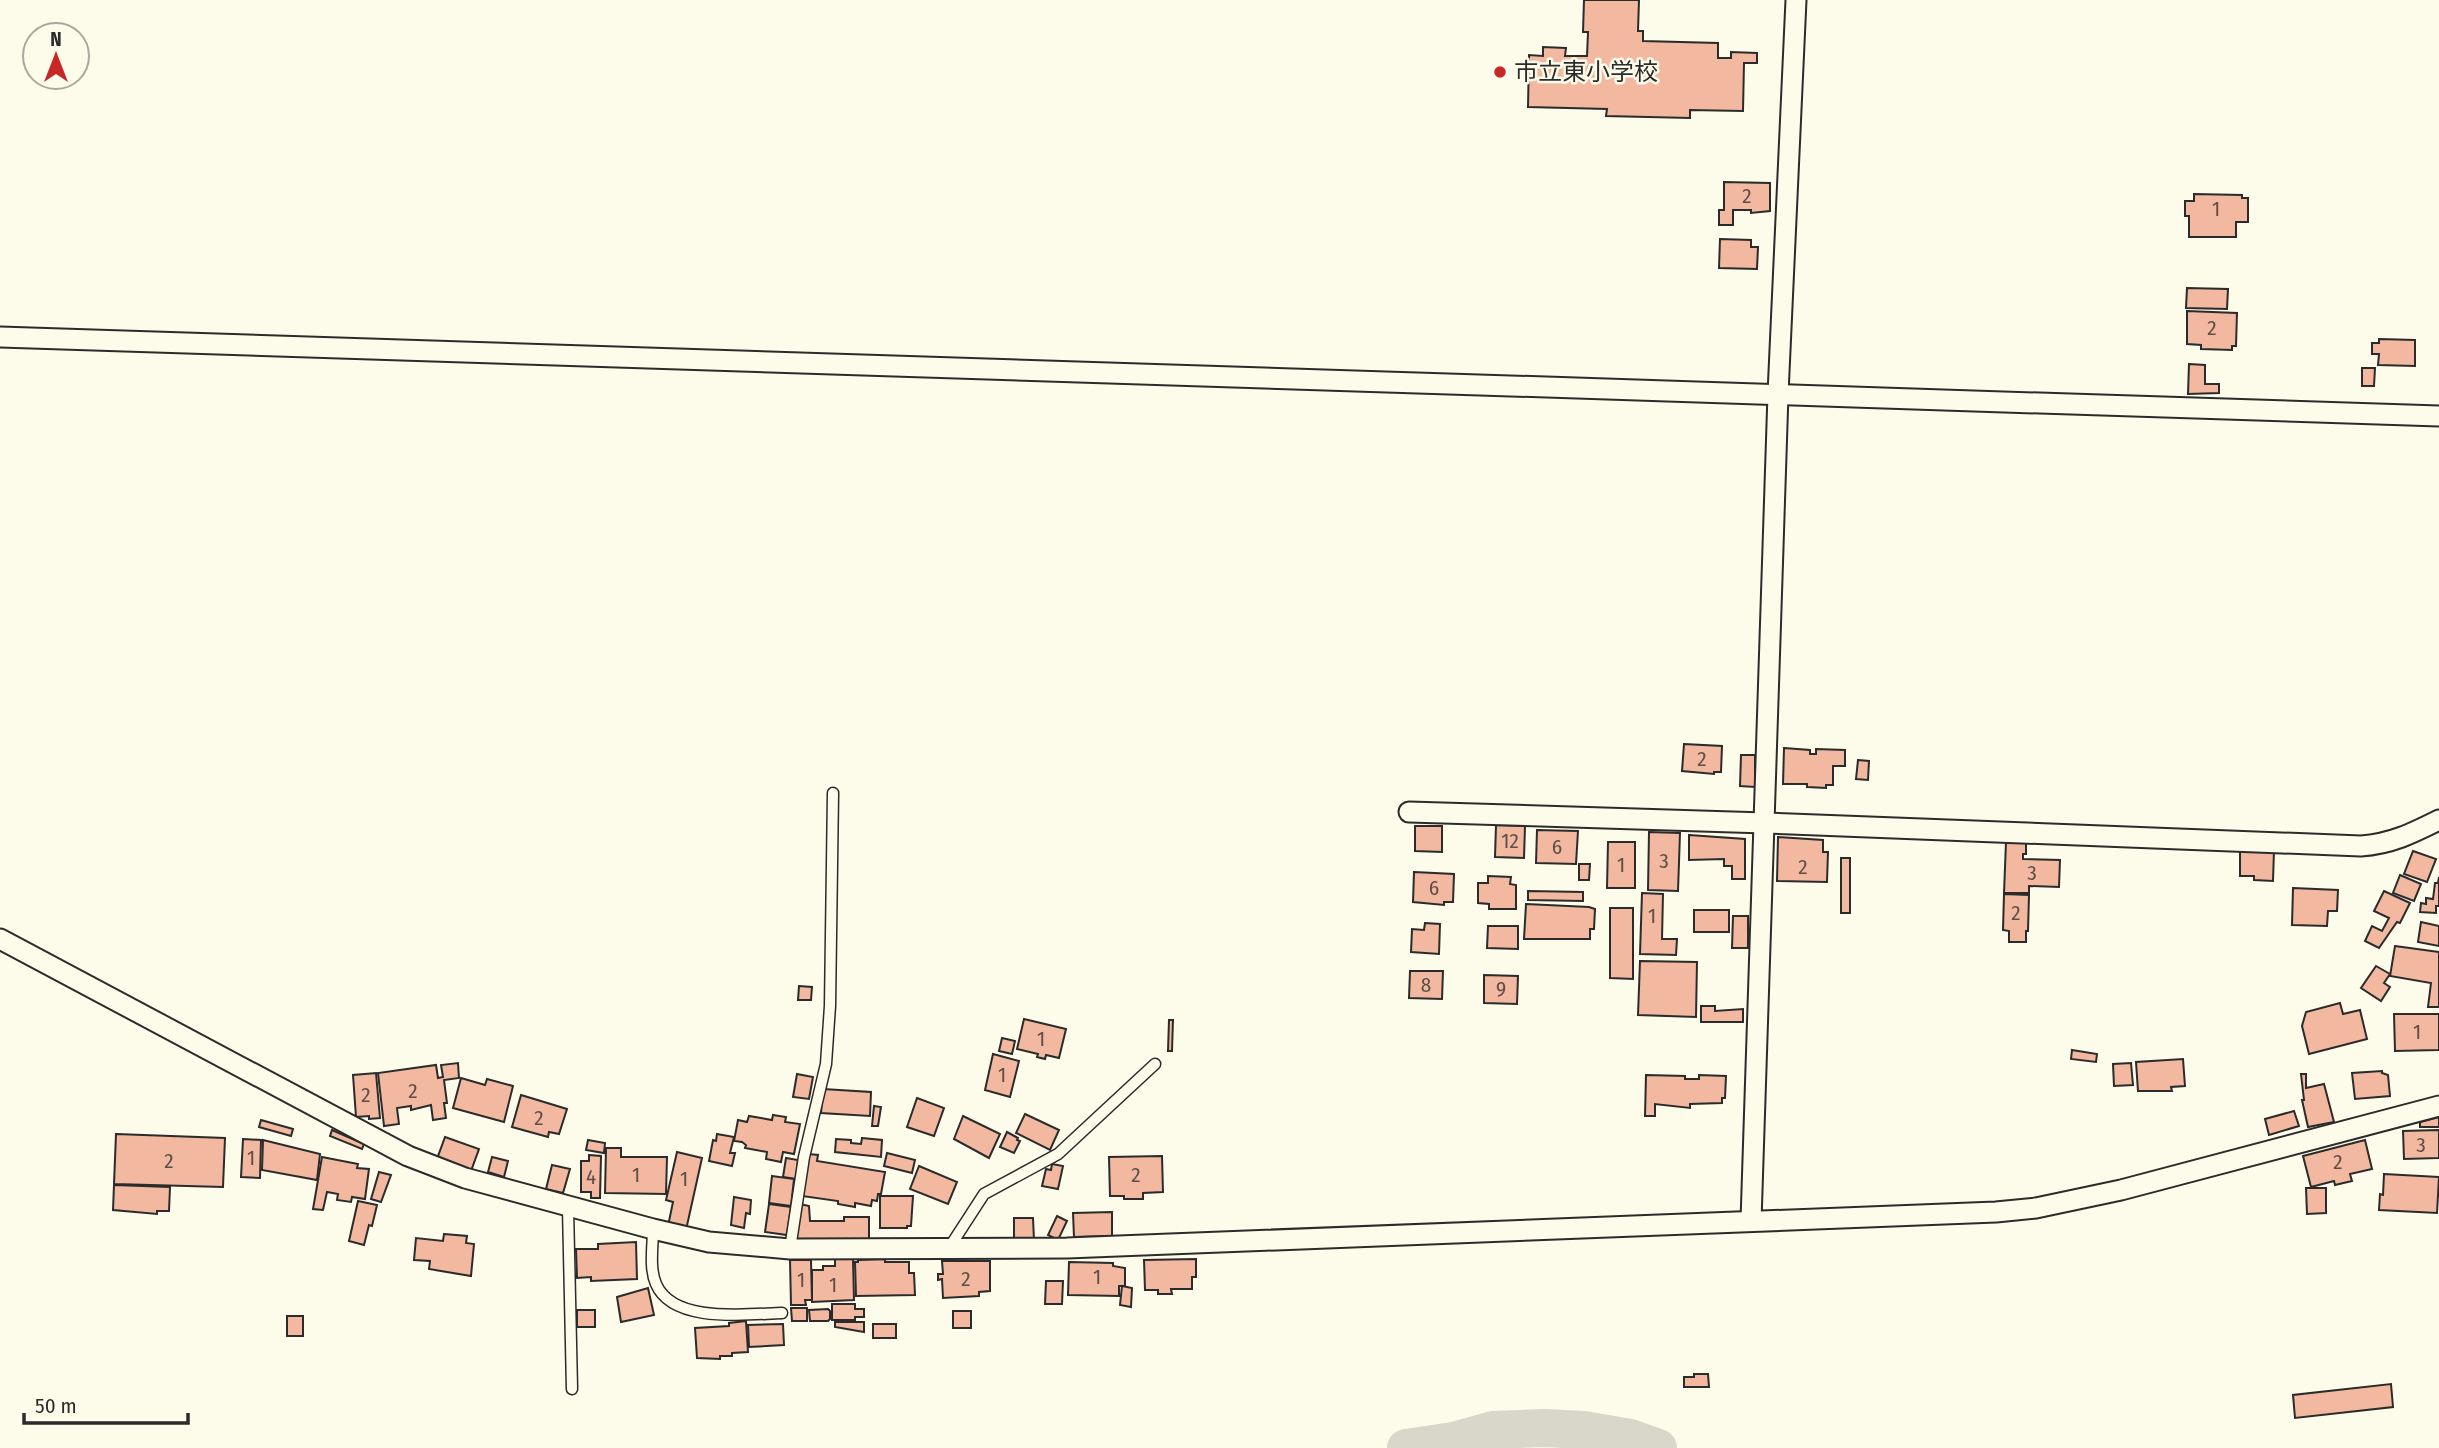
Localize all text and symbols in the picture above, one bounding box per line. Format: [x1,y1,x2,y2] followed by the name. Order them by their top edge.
[21,21,91,91] north arrow
[50,28,62,51] text: N
[1514,58,1658,86] place label: 市立東小学校
[1492,64,1508,80] marker: 市立東小学校
[1742,183,1752,209] house number: 2
[2212,196,2220,222] house number: 1
[2207,315,2217,341] house number: 2
[1697,746,1707,772] house number: 2
[1501,828,1519,854] house number: 12
[1552,834,1562,860] house number: 6
[1659,848,1669,874] house number: 3
[1617,852,1625,878] house number: 1
[1798,854,1808,880] house number: 2
[2027,860,2037,886] house number: 3
[1429,875,1439,901] house number: 6
[2011,900,2021,926] house number: 2
[1648,903,1656,929] house number: 1
[1421,972,1431,998] house number: 8
[1496,976,1506,1002] house number: 9
[2413,1019,2421,1045] house number: 1
[1037,1026,1045,1052] house number: 1
[998,1062,1006,1088] house number: 1
[408,1078,418,1104] house number: 2
[361,1082,371,1108] house number: 2
[534,1105,544,1131] house number: 2
[2416,1132,2426,1158] house number: 3
[247,1145,255,1171] house number: 1
[164,1148,174,1174] house number: 2
[2333,1149,2343,1175] house number: 2
[632,1162,640,1188] house number: 1
[1131,1162,1141,1188] house number: 2
[586,1164,596,1190] house number: 4
[680,1166,688,1192] house number: 1
[1093,1264,1101,1290] house number: 1
[961,1266,971,1292] house number: 2
[797,1267,805,1293] house number: 1
[829,1272,837,1298] house number: 1
[24,1382,189,1426] scale bar
[35,1393,77,1419] text: 50 m

